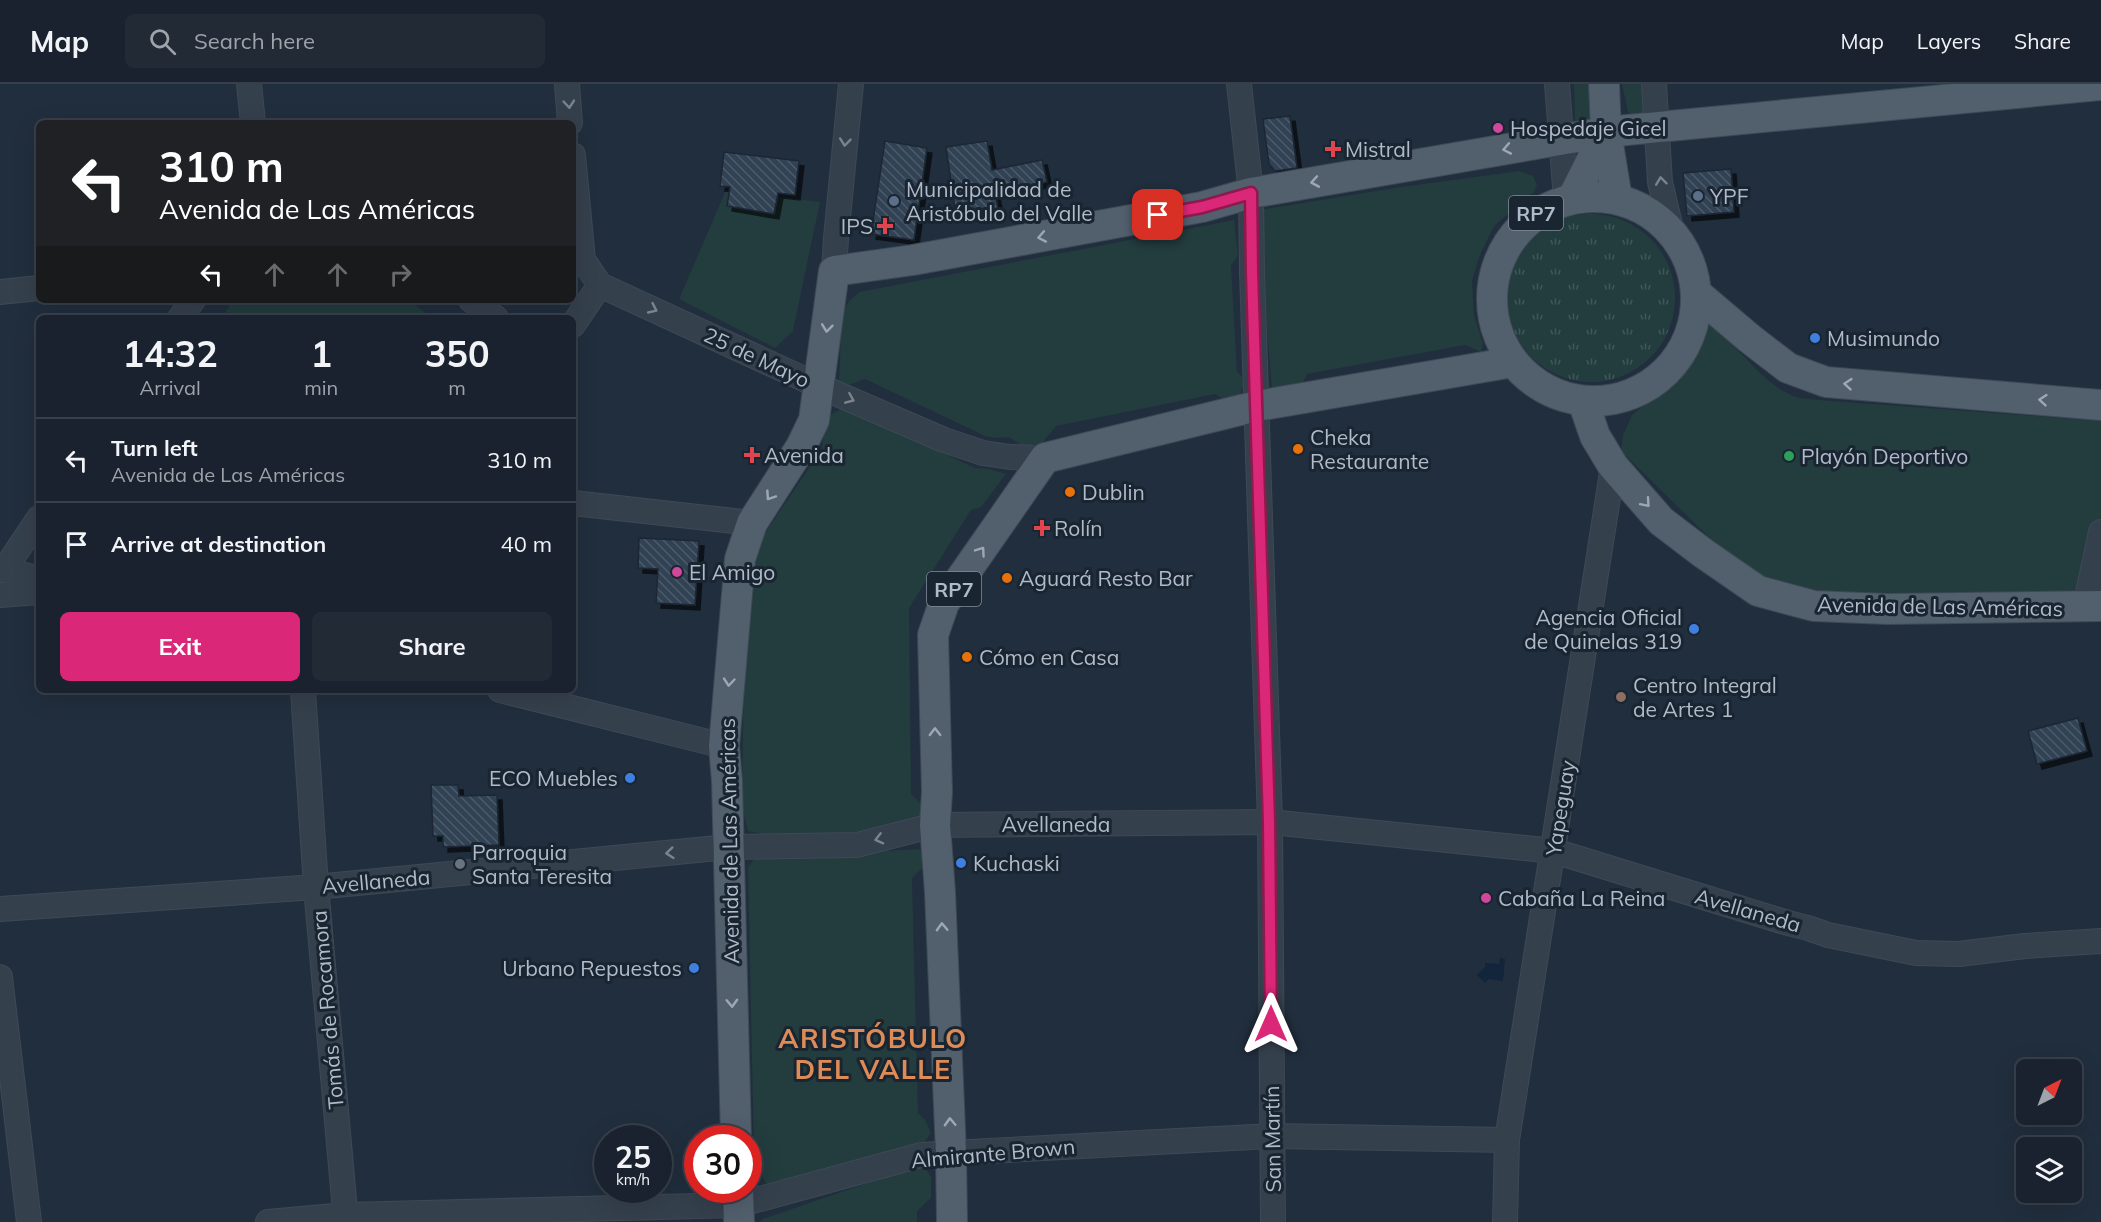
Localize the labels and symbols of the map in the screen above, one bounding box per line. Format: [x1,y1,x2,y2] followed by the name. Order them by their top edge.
[562,99,575,108] one-way arrow
[1510,115,1667,141] place label: Hospedaje Gicel
[1491,121,1505,135] marker: Hospedaje Gicel
[1345,136,1411,162] place label: Mistral
[839,138,852,147] one-way arrow
[1326,142,1340,156] marker: Mistral
[1503,142,1513,155] one-way arrow
[1310,175,1320,187] one-way arrow
[906,176,1093,226] place label: Municipalidad de Aristóbulo del Valle
[1655,176,1668,186] one-way arrow
[1709,183,1749,209] place label: YPF
[1132,189,1183,240] pin
[1691,189,1705,203] marker: YPF
[887,194,901,208] marker: Municipalidad de Aristóbulo del Valle
[1509,196,1563,230] road number: RP7
[841,213,873,239] place label: IPS
[878,219,892,233] marker: IPS
[1037,230,1047,243] one-way arrow
[647,302,658,314] one-way arrow
[700,321,814,393] street label: 25 de Mayo
[821,324,834,333] one-way arrow
[1827,325,1940,351] place label: Musimundo
[1808,331,1822,345] marker: Musimundo
[1844,378,1853,391] one-way arrow
[843,392,854,404] one-way arrow
[2038,394,2047,407] one-way arrow
[1310,424,1429,474] place label: Cheka Restaurante
[764,442,844,468] place label: Avenida
[1291,442,1305,456] marker: Cheka Restaurante
[1801,443,1968,469] place label: Playón Deportivo
[745,448,759,462] marker: Avenida
[1782,449,1796,463] marker: Playón Deportivo
[1082,479,1145,505] place label: Dublin
[1063,485,1077,499] marker: Dublin
[766,489,777,500] one-way arrow
[1639,496,1650,507] one-way arrow
[1054,515,1103,541] place label: Rolín
[1035,521,1049,535] marker: Rolín
[974,546,985,557] one-way arrow
[689,559,775,585] place label: El Amigo
[670,565,684,579] marker: El Amigo
[1019,565,1193,591] place label: Aguará Resto Bar
[1000,571,1014,585] marker: Aguará Resto Bar
[927,572,981,606] road number: RP7
[1817,591,2063,621] street label: Avenida de Las Américas
[1524,604,1682,654] place label: Agencia Oficial de Quinelas 319
[1687,622,1701,636] marker: Agencia Oficial de Quinelas 319
[979,644,1119,670] place label: Cómo en Casa
[960,650,974,664] marker: Cómo en Casa
[1633,672,1777,722] place label: Centro Integral de Artes 1
[723,678,736,687] one-way arrow
[1614,690,1628,704] marker: Centro Integral de Artes 1
[714,718,744,964] street label: Avenida de Las Américas
[929,727,941,736] one-way arrow
[1539,758,1580,859] street label: Yapeguay
[489,765,618,791] place label: ECO Muebles
[623,771,637,785] marker: ECO Muebles
[1002,811,1110,837] street label: Avellaneda
[874,832,884,845] one-way arrow
[472,839,612,889] place label: Parroquia Santa Teresita
[665,846,675,859] one-way arrow
[973,850,1060,876] place label: Kuchaski
[954,856,968,870] marker: Kuchaski
[453,857,467,871] marker: Parroquia Santa Teresita
[321,863,431,899] street label: Avellaneda
[1692,883,1804,937] street label: Avellaneda
[1498,885,1665,911] place label: Cabaña La Reina
[1479,891,1493,905] marker: Cabaña La Reina
[305,910,349,1110] street label: Tomás de Rocamora
[935,922,948,931] one-way arrow
[502,955,682,981] place label: Urbano Repuestos
[687,961,701,975] marker: Urbano Repuestos
[1239,992,1303,1056] position arrow
[726,999,739,1008] one-way arrow
[778,1021,968,1086] district label: ARISTÓBULO DEL VALLE
[2016,1059,2082,1125] north arrow
[1258,1085,1286,1193] street label: San Martín
[943,1117,956,1126] one-way arrow
[684,1125,762,1203] speed limit sign: 30
[910,1133,1076,1173] street label: Almirante Brown

